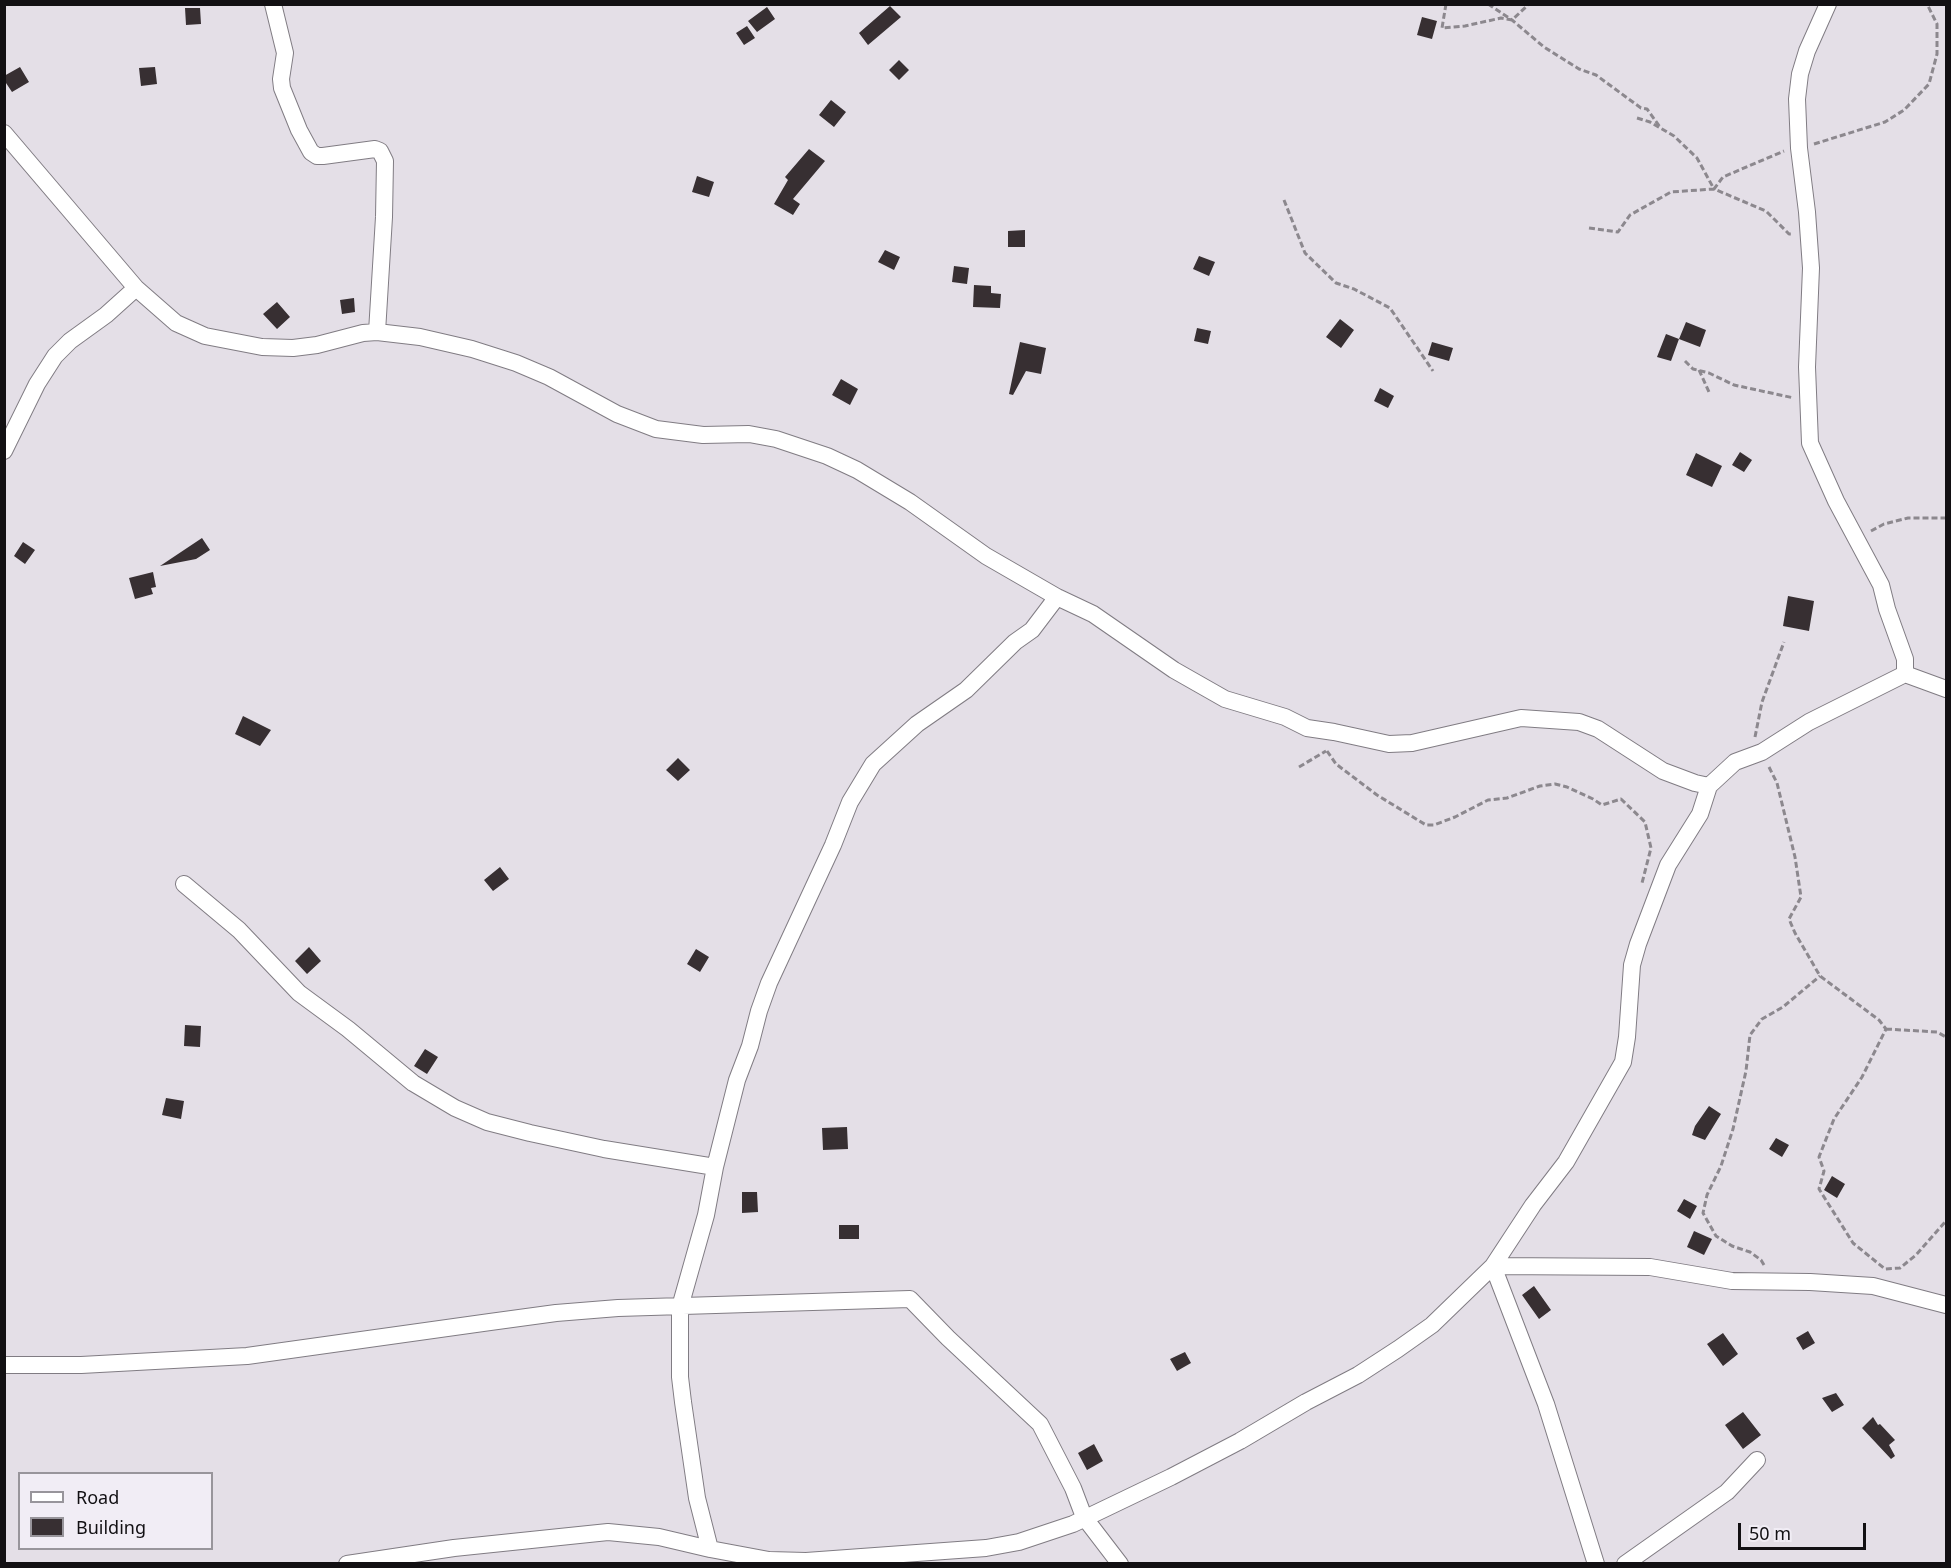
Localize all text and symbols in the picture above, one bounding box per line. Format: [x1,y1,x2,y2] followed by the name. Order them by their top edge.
[18,1472,213,1550] legend
[76,1485,119,1509] text: Road
[1741,1511,1868,1549] scale bar
[76,1515,146,1539] text: Building
[1749,1521,1791,1545] text: 50 m

